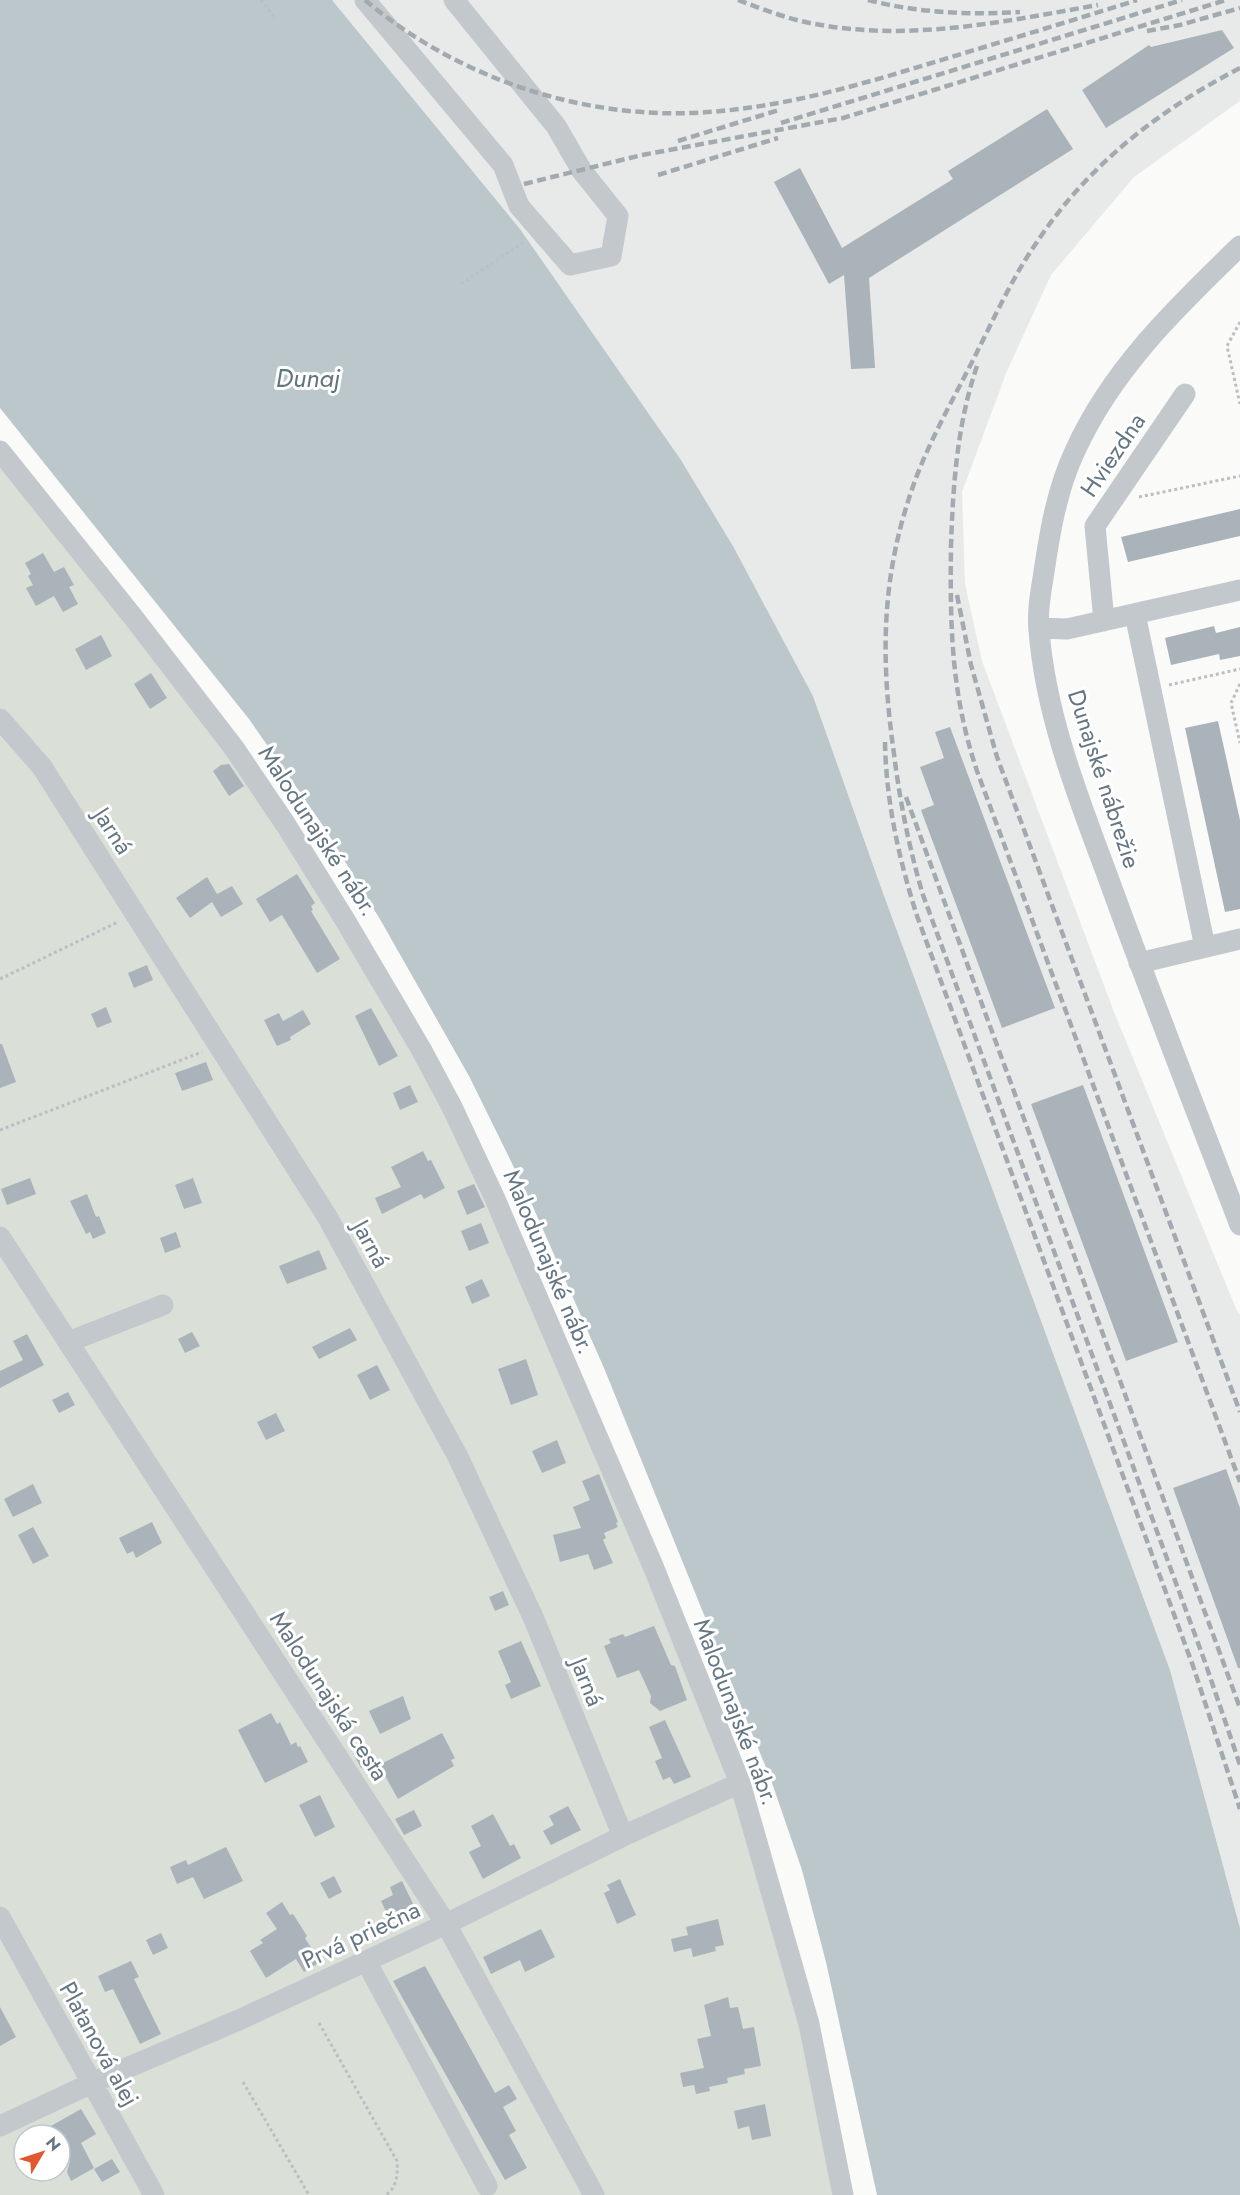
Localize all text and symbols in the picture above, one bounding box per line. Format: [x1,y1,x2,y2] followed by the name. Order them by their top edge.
[276,359,341,397] water label: Dunaj
[1072,406,1154,504] street label: Hviezdna
[1059,685,1150,873] street label: Dunajské nábrežie
[250,738,387,923] street label: Malodunajské nábr.
[84,798,142,861] street label: Jarná
[495,1164,604,1359] street label: Malodunajské nábr.
[343,1211,399,1274] street label: Jarná
[261,1604,397,1787] street label: Malodunajská cesta
[685,1613,788,1810] street label: Malodunajské nábr.
[561,1649,613,1711] street label: Jarná
[296,1892,426,1977] street label: Prvá priečna
[51,1975,148,2112] street label: Platanová alej
[12,2123,72,2183] north arrow
[40,2132,66,2156] text: N

